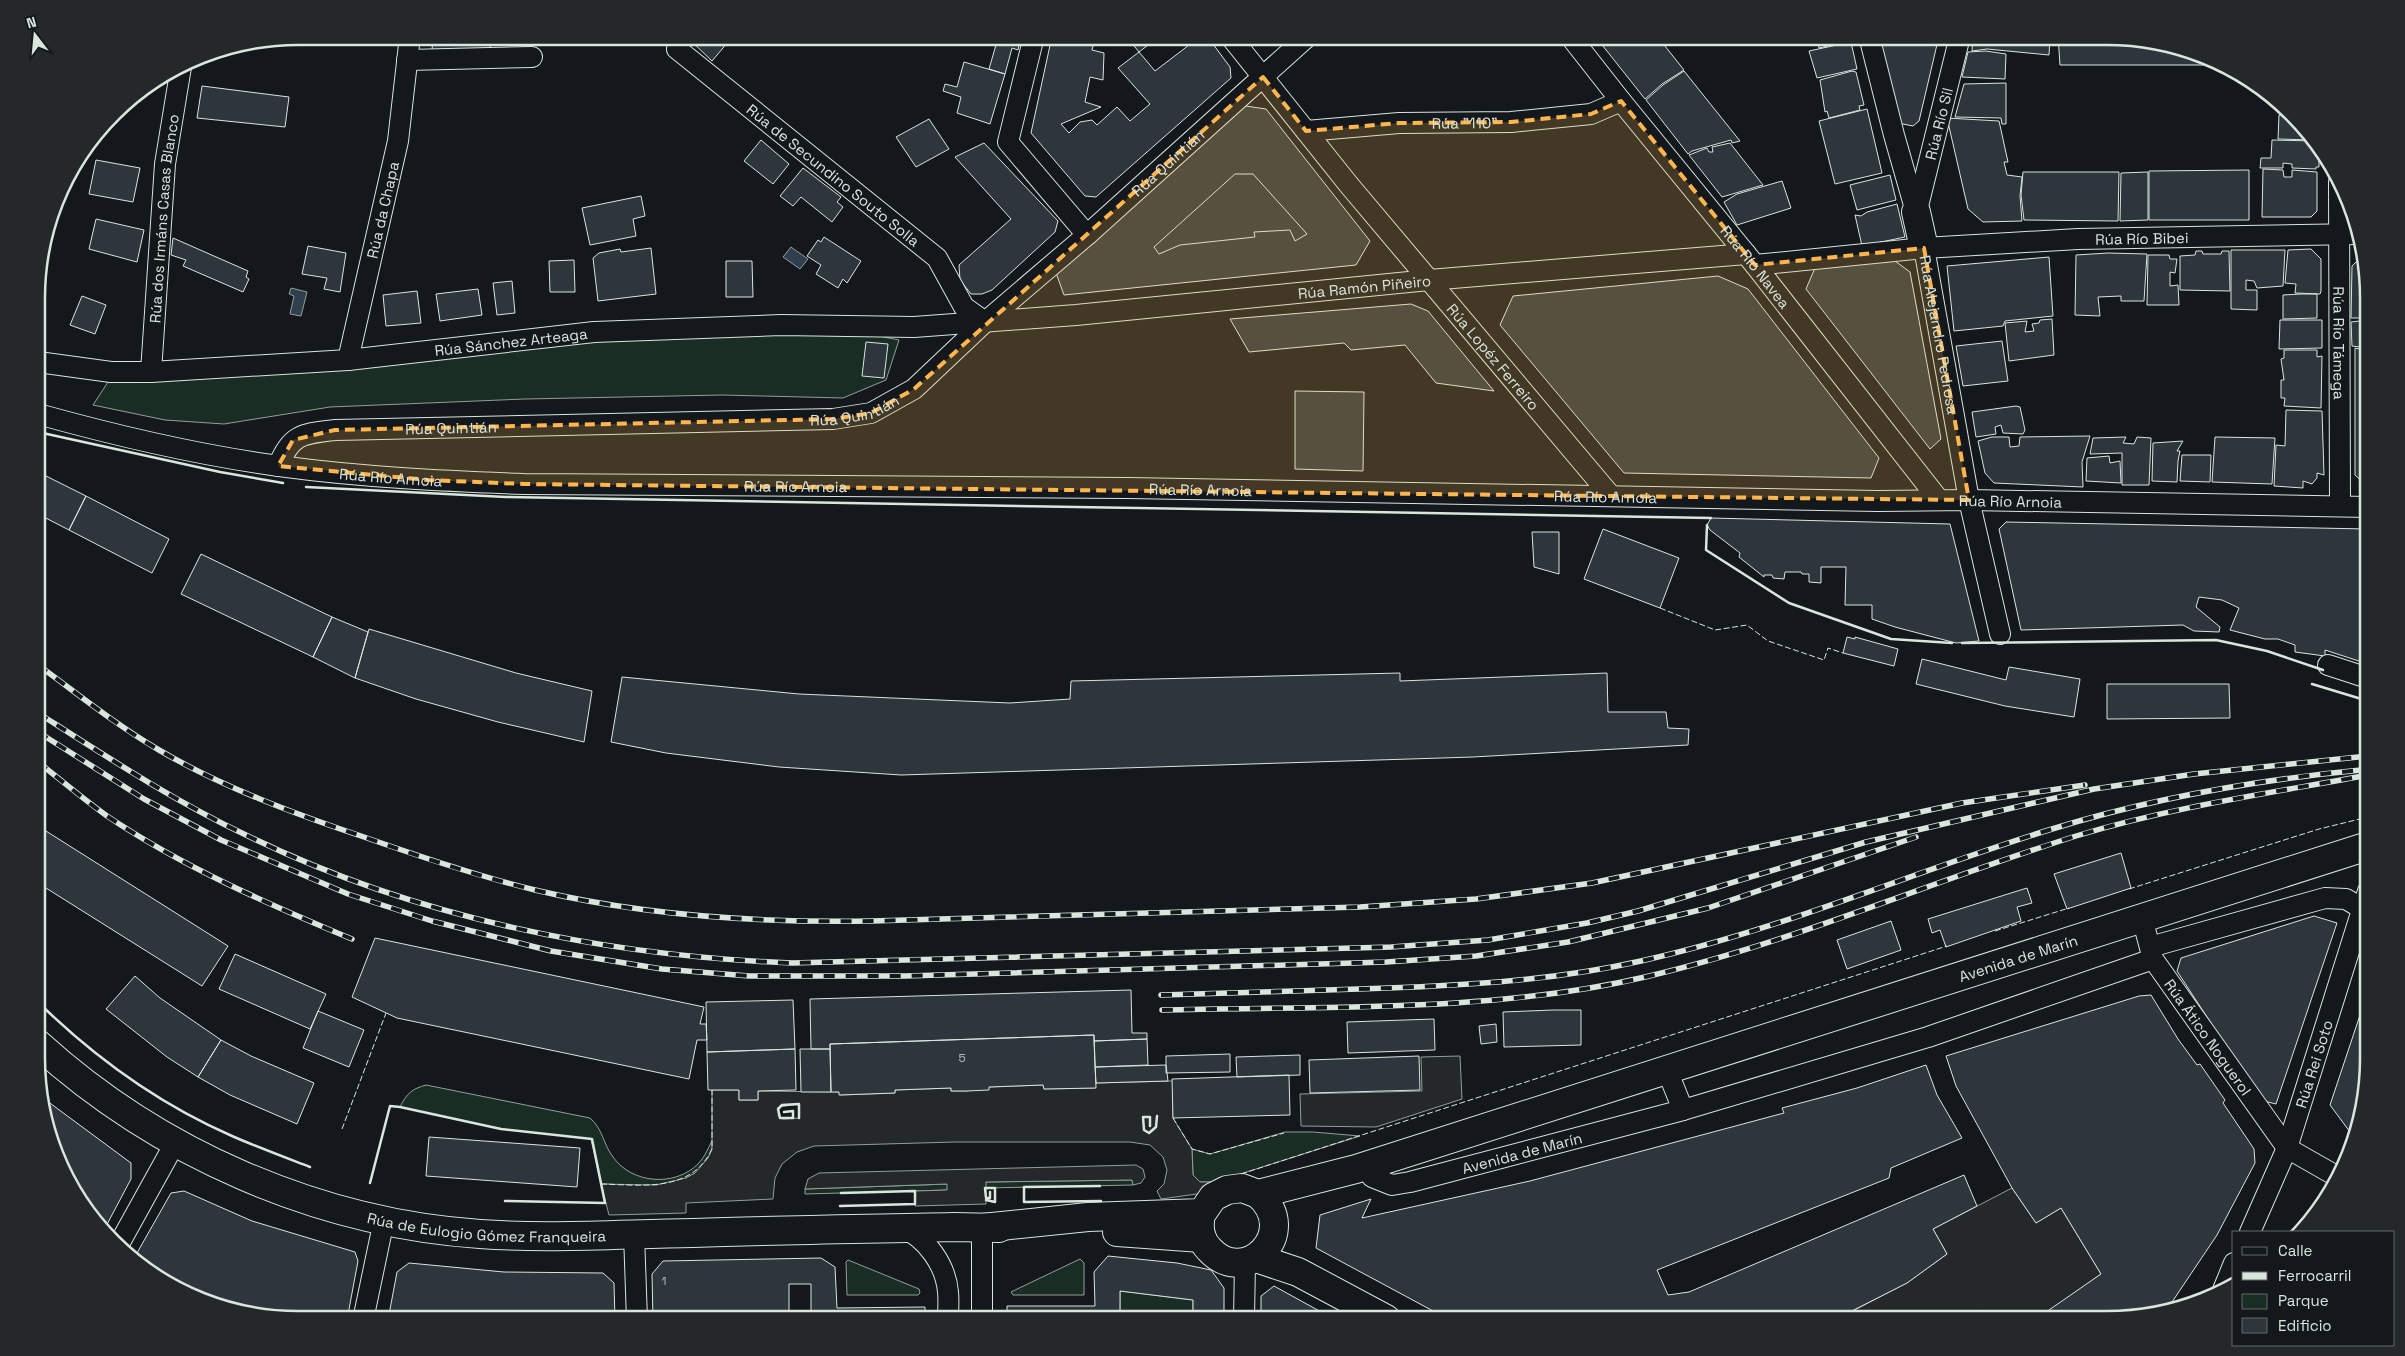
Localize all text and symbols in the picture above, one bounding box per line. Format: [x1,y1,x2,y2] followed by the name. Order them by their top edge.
[10,10,60,60] north arrow
[24,13,38,32] text: N
[1920,85,1956,162] street label: Rúa Río Sil
[743,100,924,250] street label: Rúa de Secundino Souto Solla
[145,113,183,324] street label: Rúa dos Irmáns Casas Blanco
[1432,113,1498,132] street label: Rúa "110"
[1127,125,1208,200] street label: Rúa Quintián
[362,159,403,260] street label: Rúa da Chapa
[1717,221,1795,312] street label: Rúa Río Navea
[2095,228,2189,248] street label: Rúa Río Bibei
[1916,254,1963,416] street label: Rúa Alejandro Pedrosa
[1297,270,1432,302] street label: Rúa Ramón Piñeiro
[2330,286,2349,400] street label: Rúa Río Támega
[1443,299,1544,414] street label: Rúa Lopéz Ferreiro
[433,323,589,360] street label: Rúa Sánchez Arteaga
[810,390,902,429] street label: Rúa Quintián
[405,417,497,438] street label: Rúa Quintián
[338,464,443,490] street label: Rúa Río Arnoia
[744,476,848,496] street label: Rúa Río Arnoia
[1149,479,1253,500] street label: Rúa Río Arnoia
[1554,486,1658,507] street label: Rúa Río Arnoia
[1959,490,2062,511] street label: Rúa Río Arnoia
[1956,930,2080,986] street label: Avenida de Marín
[2161,975,2256,1099] street label: Rúa Ático Noguerol
[2291,1018,2336,1110] street label: Rúa Rei Soto
[958,1050,966,1066] house number: 5
[1460,1128,1584,1177] street label: Avenida de Marín
[365,1208,607,1246] street label: Rúa de Eulogio Gómez Franqueira
[2232,1231,2395,1346] legend
[2278,1241,2313,1260] text: Calle
[2278,1266,2351,1285] text: Ferrocarril
[661,1273,667,1289] house number: 1
[2278,1291,2329,1310] text: Parque
[2278,1316,2332,1335] text: Edificio

